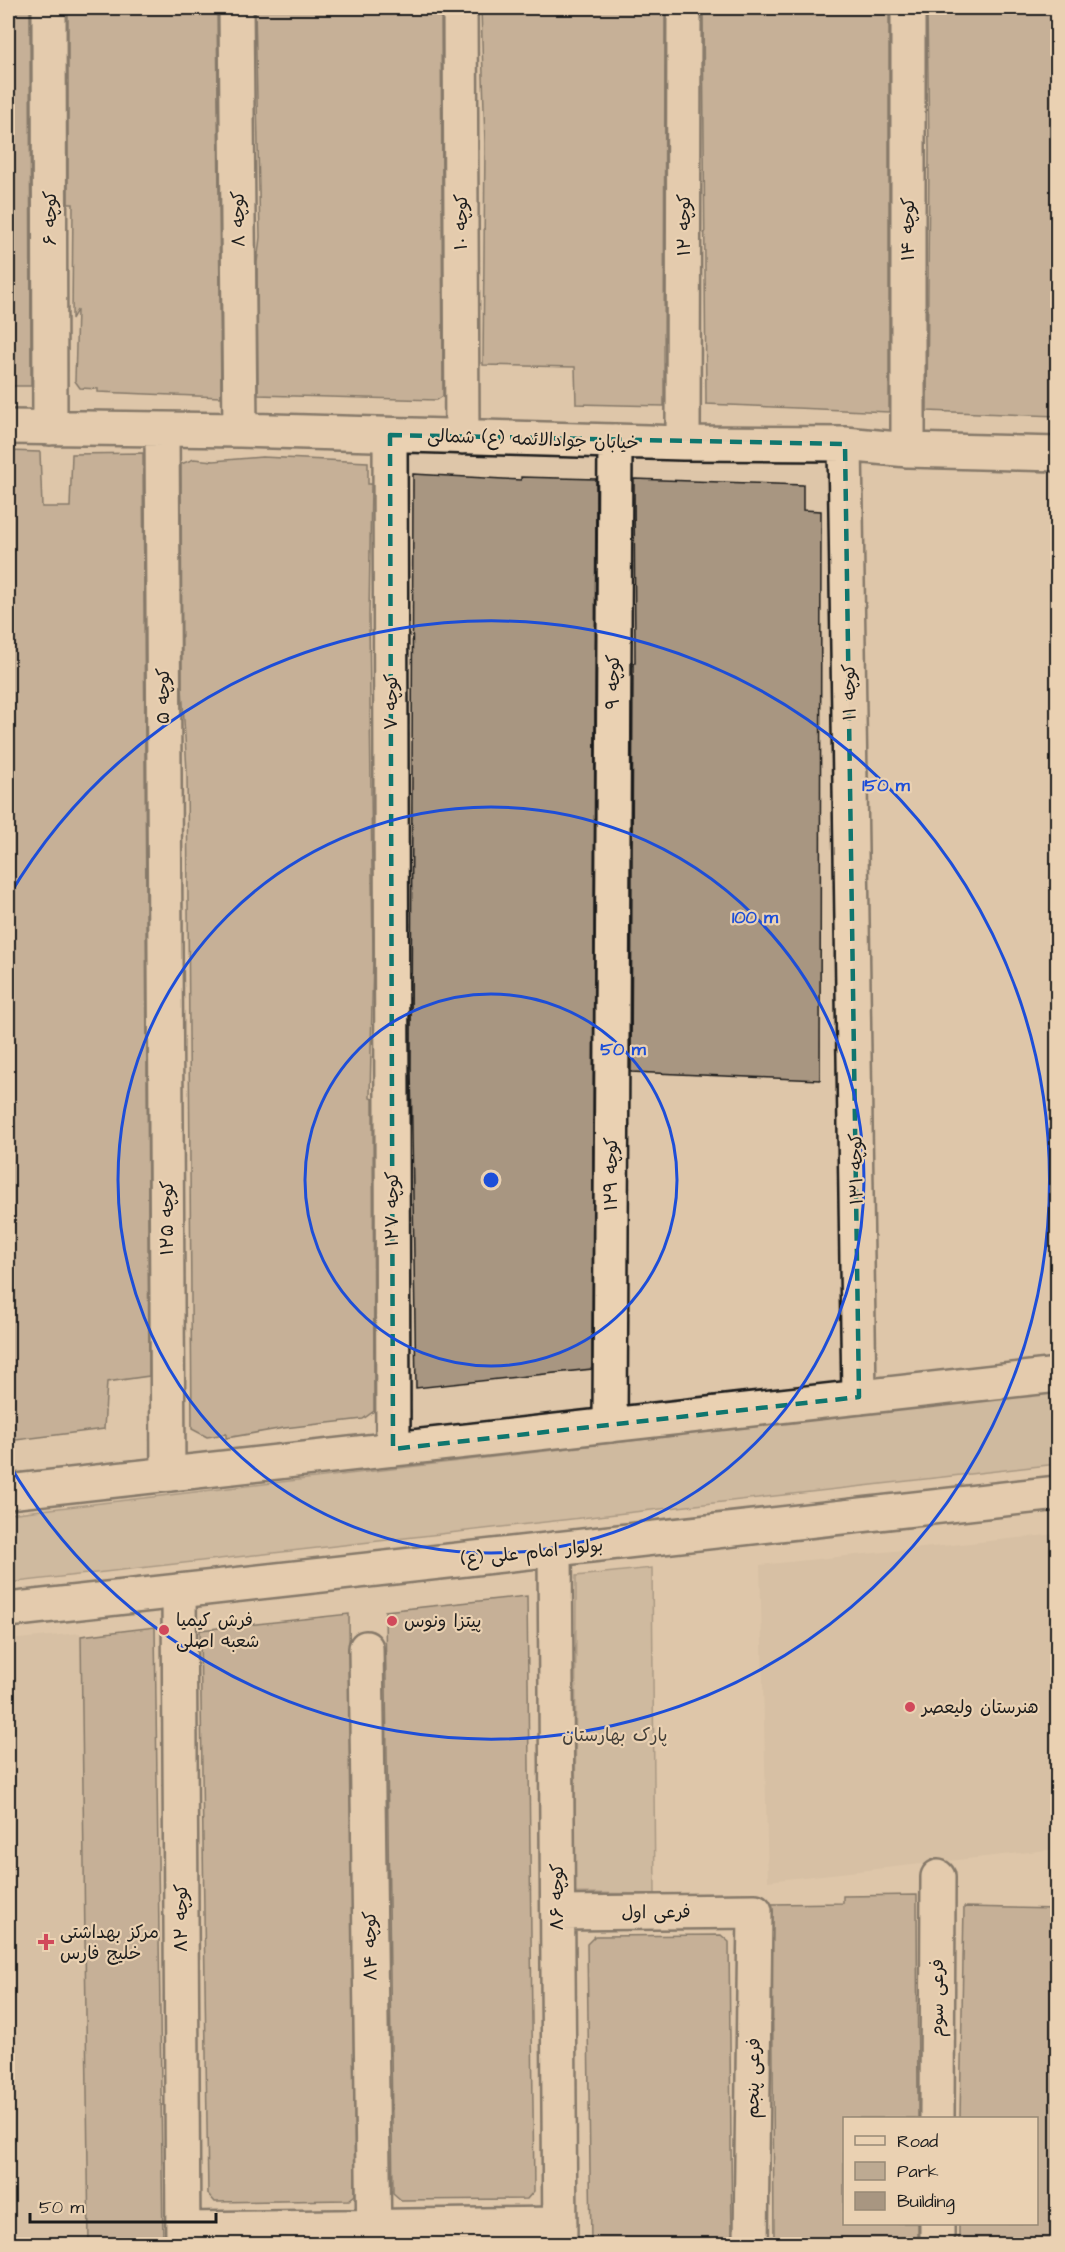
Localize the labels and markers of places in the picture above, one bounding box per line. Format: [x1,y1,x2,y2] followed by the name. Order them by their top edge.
[481,1170,501,1190] centre of rings
[176,1608,260,1654] place label: فرش کیمیا شعبه اصلی
[404,1609,482,1634] place label: پیتزا ونوس
[385,1614,399,1628] marker: پیتزا ونوس
[157,1623,171,1637] marker: فرش کیمیا شعبه اصلی
[920,1695,1039,1720] place label: هنرستان ولیعصر
[903,1700,917,1714] marker: هنرستان ولیعصر
[60,1920,159,1966] place label: مرکز بهداشتی خلیج فارس
[37,1933,55,1951] marker: مرکز بهداشتی خلیج فارس

